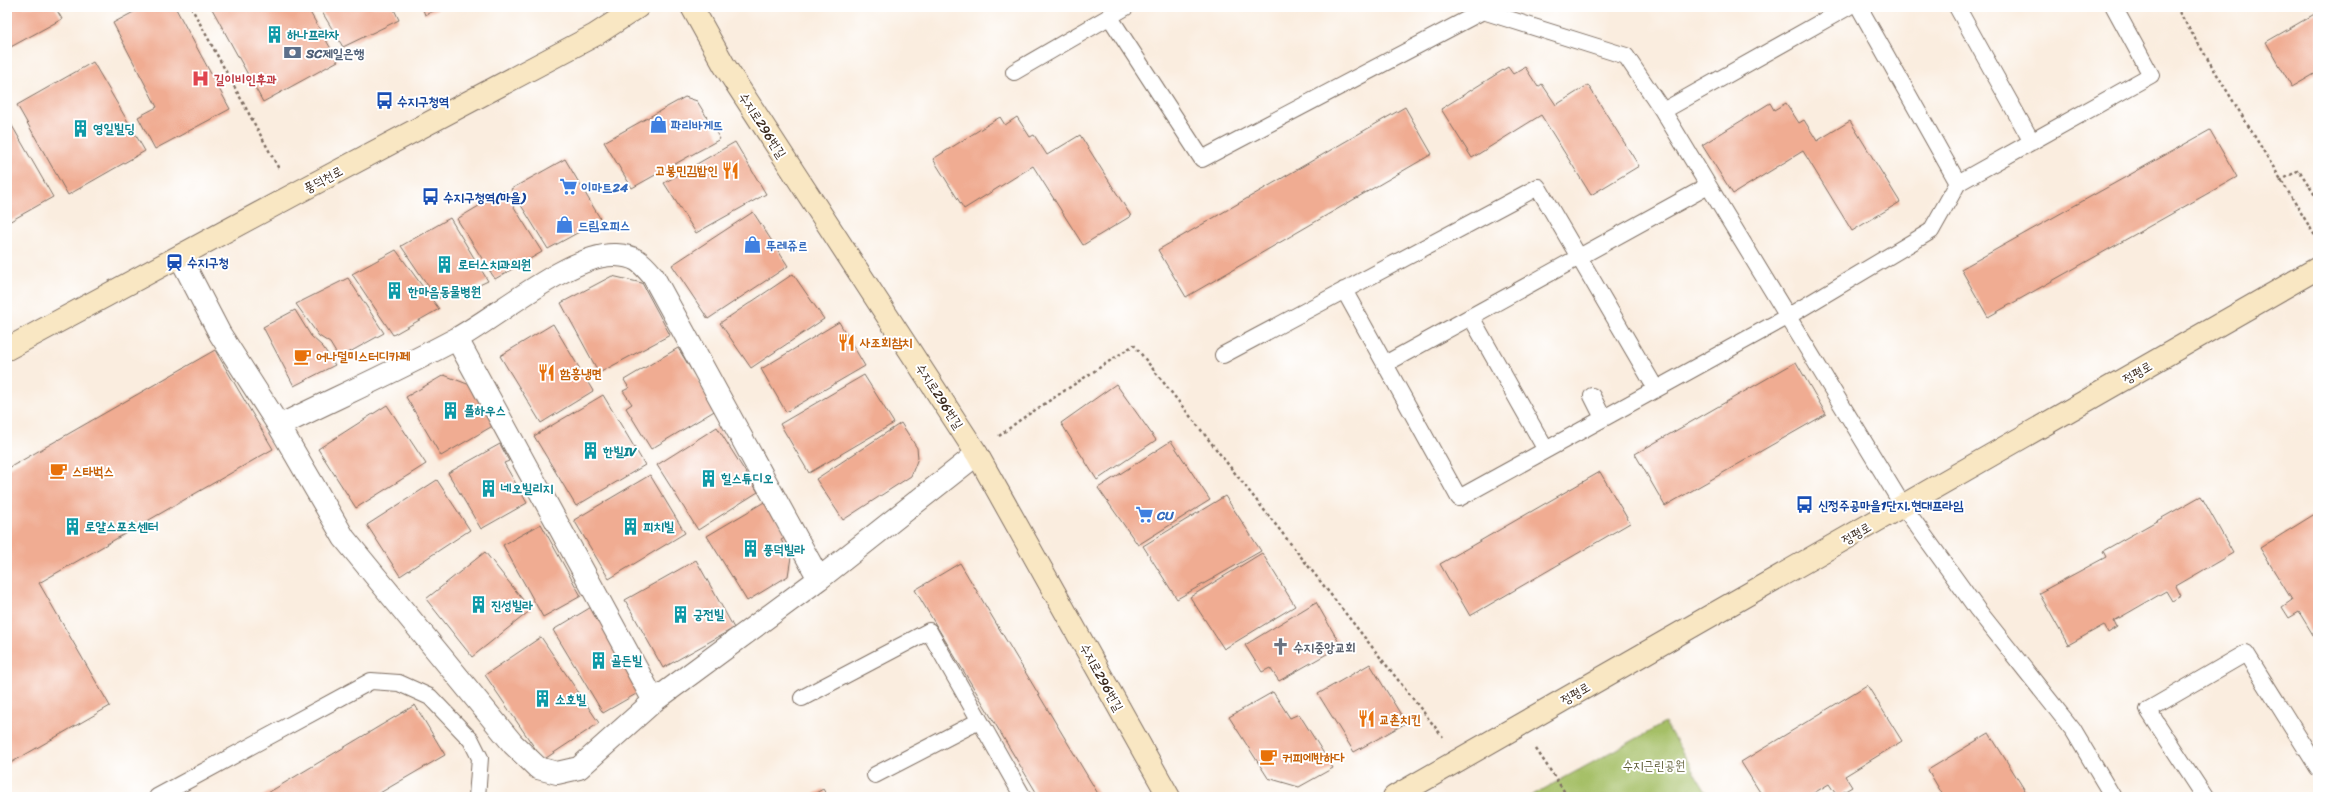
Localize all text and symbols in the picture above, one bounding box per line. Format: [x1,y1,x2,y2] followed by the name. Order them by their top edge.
[287,23,340,46] place label: 하나프라자
[264,24,284,44] building icon: 하나프라자
[305,42,364,65] place label: SC제일은행
[283,43,303,63] bank icon: SC제일은행
[214,68,277,91] place label: 길이비인후과
[191,69,211,89] hospital icon: 길이비인후과
[732,87,793,163] street label: 수지로296번길
[397,90,449,113] place label: 수지구청역
[374,91,394,111] bus stop icon: 수지구청역
[670,114,723,137] place label: 파리바게뜨
[648,115,668,135] shop icon: 파리바게뜨
[93,117,135,140] place label: 영일빌딩
[70,118,90,138] building icon: 영일빌딩
[299,159,347,199] street label: 풍덕천로
[655,159,718,182] place label: 고봉민김밥인
[721,160,741,180] restaurant icon: 고봉민김밥인
[581,176,629,199] place label: 이마트24
[558,177,578,197] supermarket icon: 이마트24
[443,186,527,209] place label: 수지구청역(마을)
[420,187,440,207] bus stop icon: 수지구청역(마을)
[578,214,630,237] place label: 드림오피스
[555,215,575,235] shop icon: 드림오피스
[766,234,808,257] place label: 뚜레쥬르
[743,235,763,255] shop icon: 뚜레쥬르
[187,251,229,274] place label: 수지구청
[164,252,184,272] station icon: 수지구청
[458,253,531,276] place label: 로터스치과의원
[435,254,455,274] building icon: 로터스치과의원
[407,280,481,303] place label: 한마음동물병원
[385,281,405,301] building icon: 한마음동물병원
[859,331,913,354] place label: 사조회참치
[837,332,857,352] restaurant icon: 사조회참치
[316,345,411,368] place label: 어나덜미스터디카페
[293,346,313,366] cafe icon: 어나덜미스터디카페
[2118,355,2157,390] street label: 정평로
[909,358,970,434] street label: 수지로296번길
[559,362,602,385] place label: 함흥냉면
[537,363,557,383] restaurant icon: 함흥냉면
[464,399,506,422] place label: 풀하우스
[441,400,461,420] building icon: 풀하우스
[602,440,638,463] place label: 한빌IV
[580,441,600,461] building icon: 한빌IV
[72,460,114,483] place label: 스타벅스
[49,461,69,481] cafe icon: 스타벅스
[721,467,774,490] place label: 힐스튜디오
[698,468,718,488] building icon: 힐스튜디오
[500,477,554,500] place label: 네오빌리지
[478,478,498,498] building icon: 네오빌리지
[1818,494,1964,517] place label: 신정주공마을1단지.현대프라임
[1795,495,1815,515] bus stop icon: 신정주공마을1단지.현대프라임
[1156,504,1175,527] place label: CU
[1134,505,1154,525] supermarket icon: CU
[85,515,158,538] place label: 로얄스포츠센터
[643,515,675,538] place label: 피치빌
[62,516,82,536] building icon: 로얄스포츠센터
[620,516,640,536] building icon: 피치빌
[1837,516,1876,551] street label: 정평로
[763,538,805,561] place label: 풍덕빌라
[740,539,760,559] building icon: 풍덕빌라
[491,594,533,617] place label: 진성빌라
[468,595,488,615] building icon: 진성빌라
[693,603,725,626] place label: 궁전빌
[670,604,690,624] building icon: 궁전빌
[1293,636,1356,659] place label: 수지중앙교회
[1270,637,1290,657] church icon: 수지중앙교회
[1073,639,1130,716] street label: 수지로296번길
[611,649,643,672] place label: 골든빌
[588,650,608,670] building icon: 골든빌
[1556,676,1595,711] street label: 정평로
[555,688,587,711] place label: 소호빌
[532,689,552,709] building icon: 소호빌
[1379,708,1421,731] place label: 교촌치킨
[1356,709,1376,729] restaurant icon: 교촌치킨
[1282,746,1345,769] place label: 커피에반하다
[1259,747,1279,767] cafe icon: 커피에반하다
[1623,754,1685,777] park label: 수지근린공원

